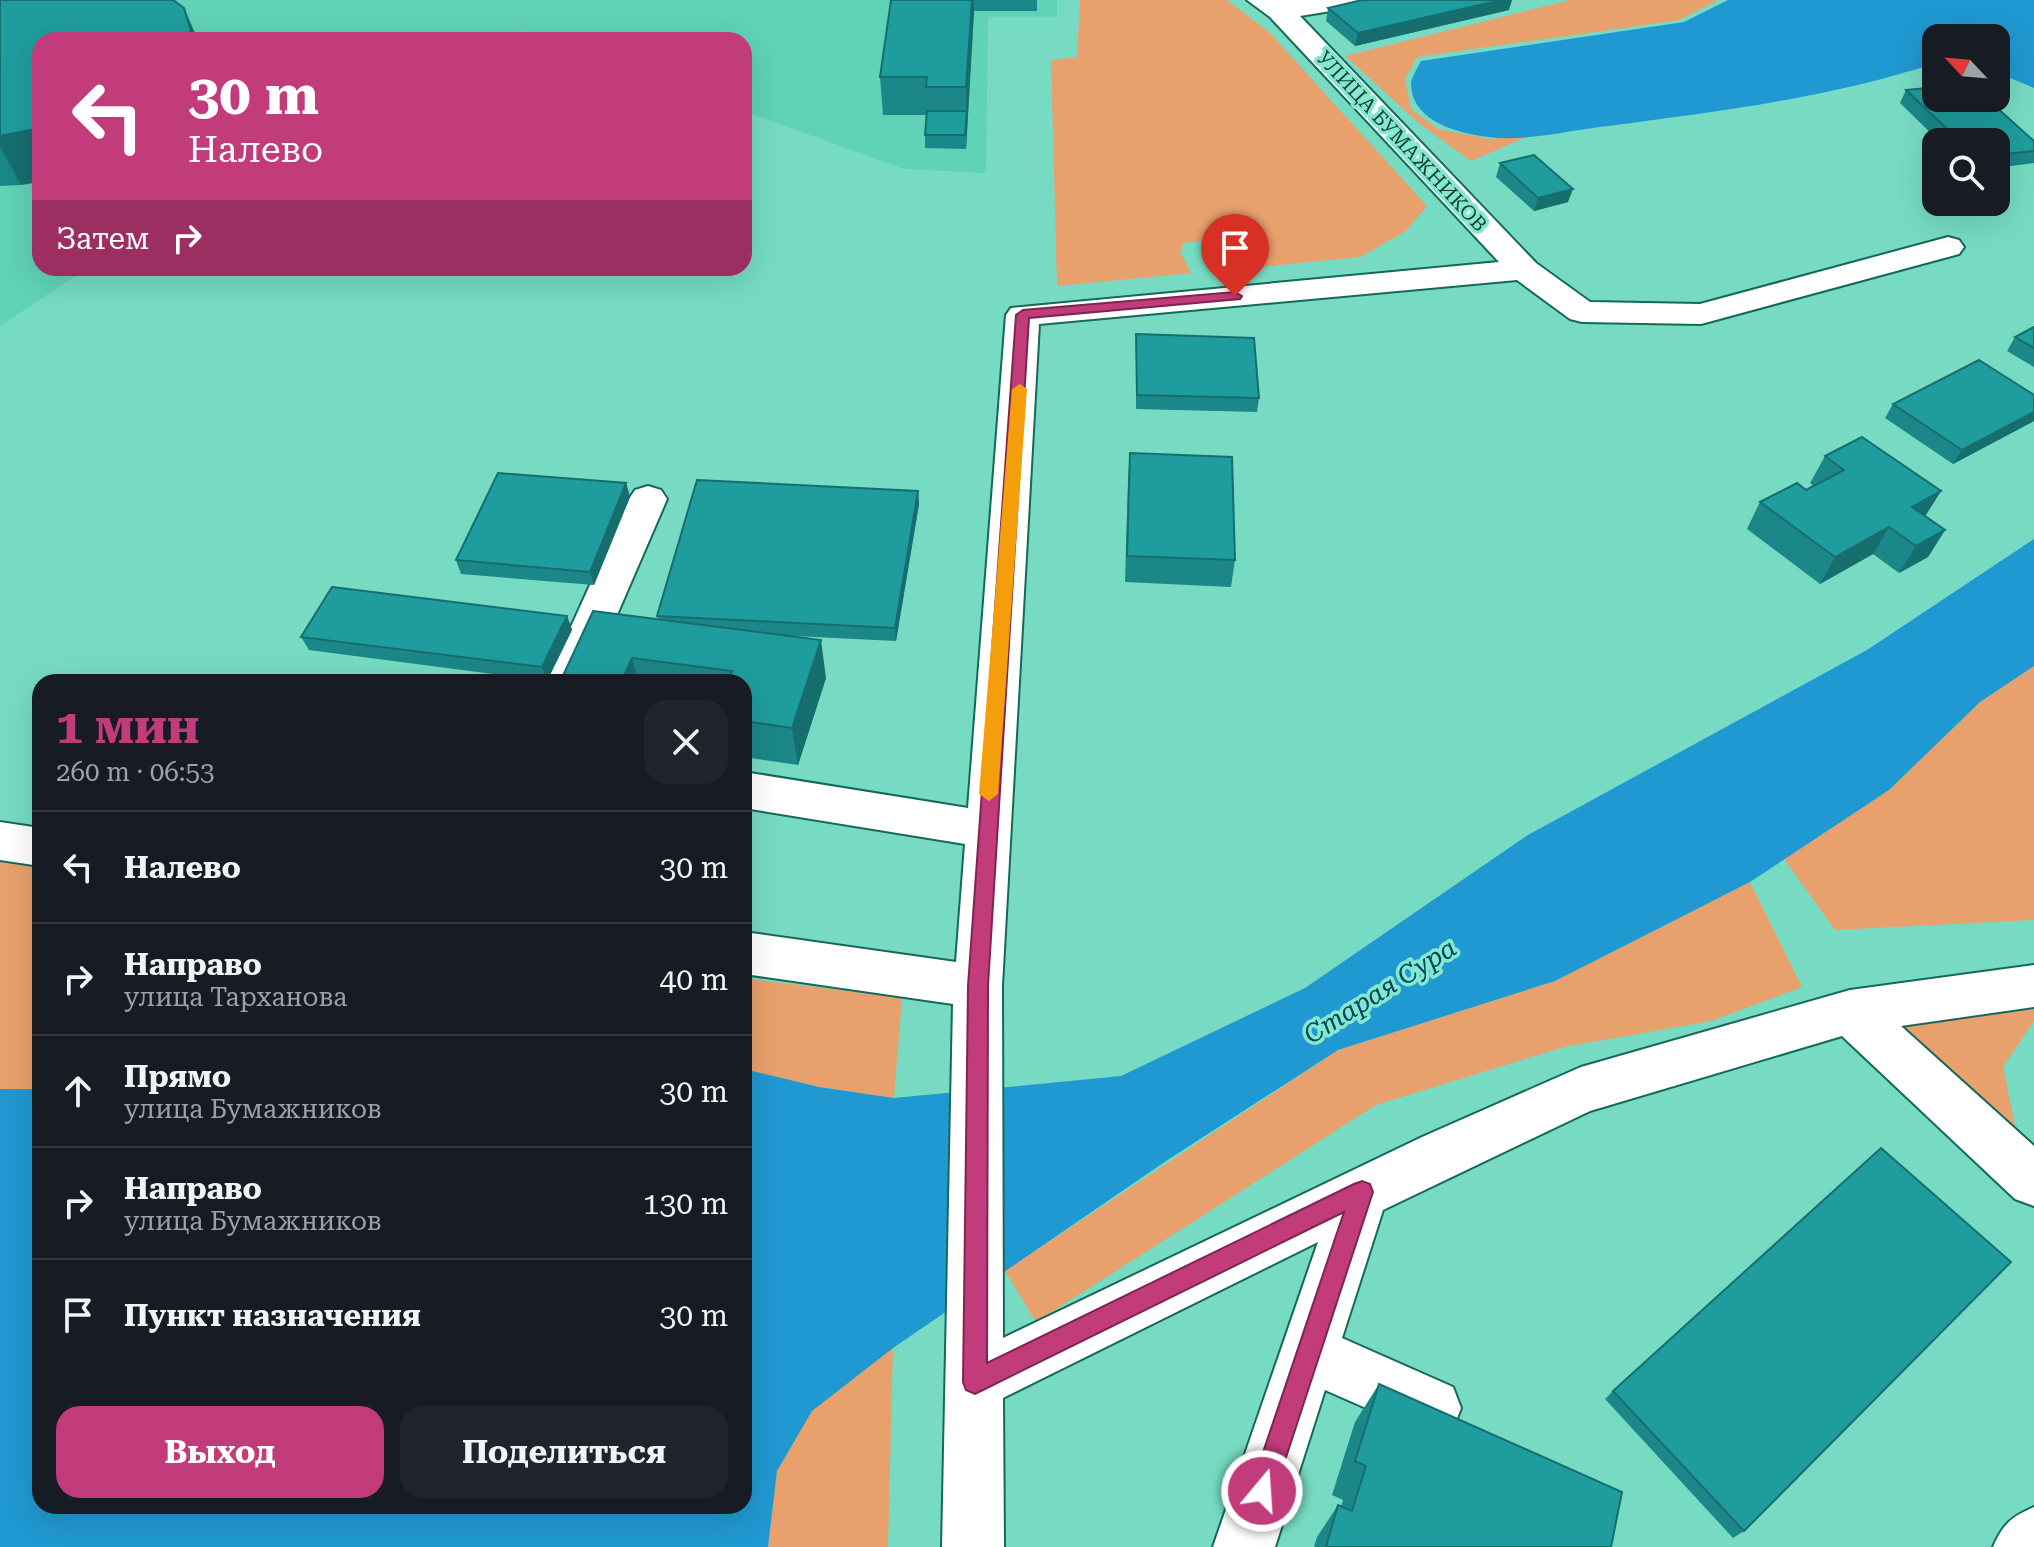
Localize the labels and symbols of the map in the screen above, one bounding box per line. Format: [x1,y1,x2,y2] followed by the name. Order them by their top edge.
[1922,24,2010,112] north arrow
[1312,46,1492,236] street label: УЛИЦА БУМАЖНИКОВ
[1201,214,1269,296] pin
[1298,932,1462,1050] water label: Старая Сура
[1220,1449,1304,1533] position arrow

